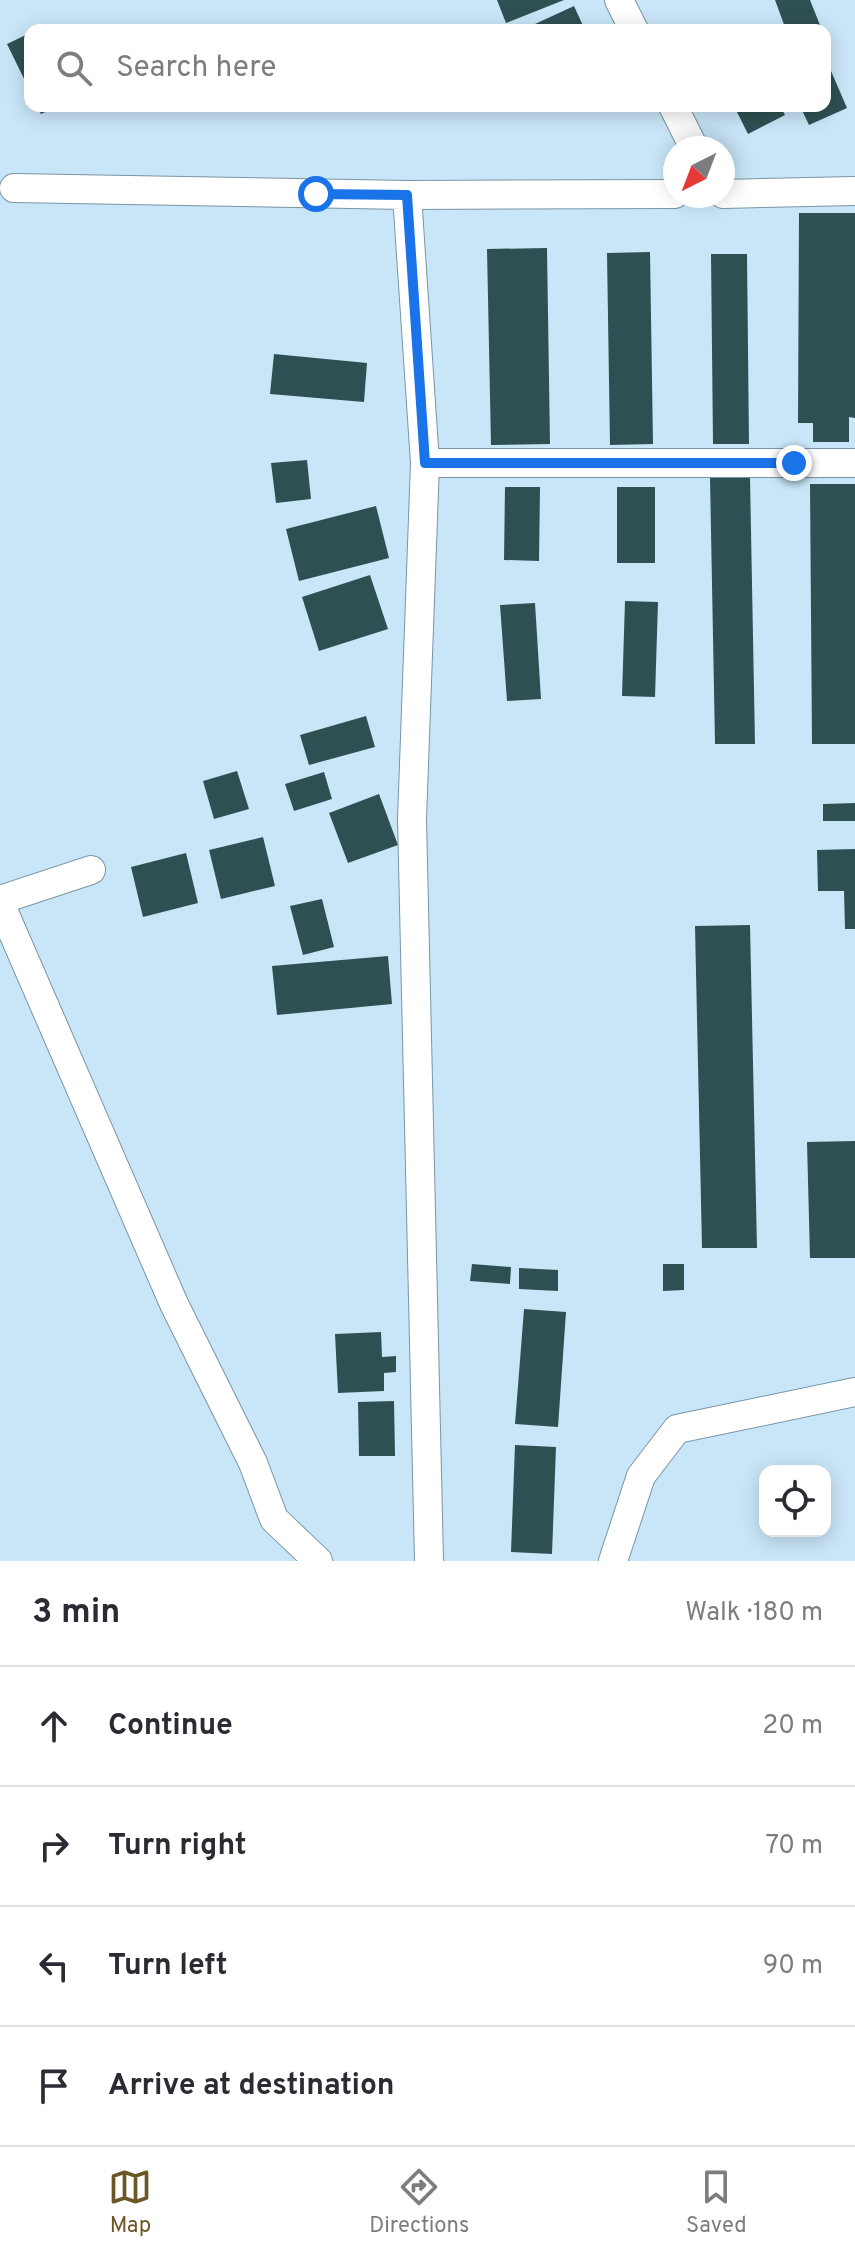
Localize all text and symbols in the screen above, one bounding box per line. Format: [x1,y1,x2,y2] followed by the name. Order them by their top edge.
[24,24,831,112] search box
[52,46,96,90] icon: search
[116,50,276,87] text: Search here
[663,136,735,208] north arrow
[298,176,334,212] route start
[776,445,812,481] route end
[759,1465,831,1537] map controls
[759,1465,831,1537] button: locate
[32,1592,120,1635] text: 3 min
[685,1597,823,1630] text: Walk · 180 m
[32,1704,76,1748] icon: ahead
[108,1708,233,1745] text: Continue
[762,1710,823,1743] text: 20 m
[32,1824,76,1868] icon: right
[108,1828,246,1865] text: Turn right
[765,1830,823,1863] text: 70 m
[32,1944,76,1988] icon: left
[108,1948,228,1985] text: Turn left
[763,1950,823,1983] text: 90 m
[32,2064,76,2108] icon: arrive
[108,2068,394,2105] text: Arrive at destination
[108,2165,152,2240] tab: Map
[369,2165,469,2240] tab: Directions
[686,2165,747,2240] tab: Saved

